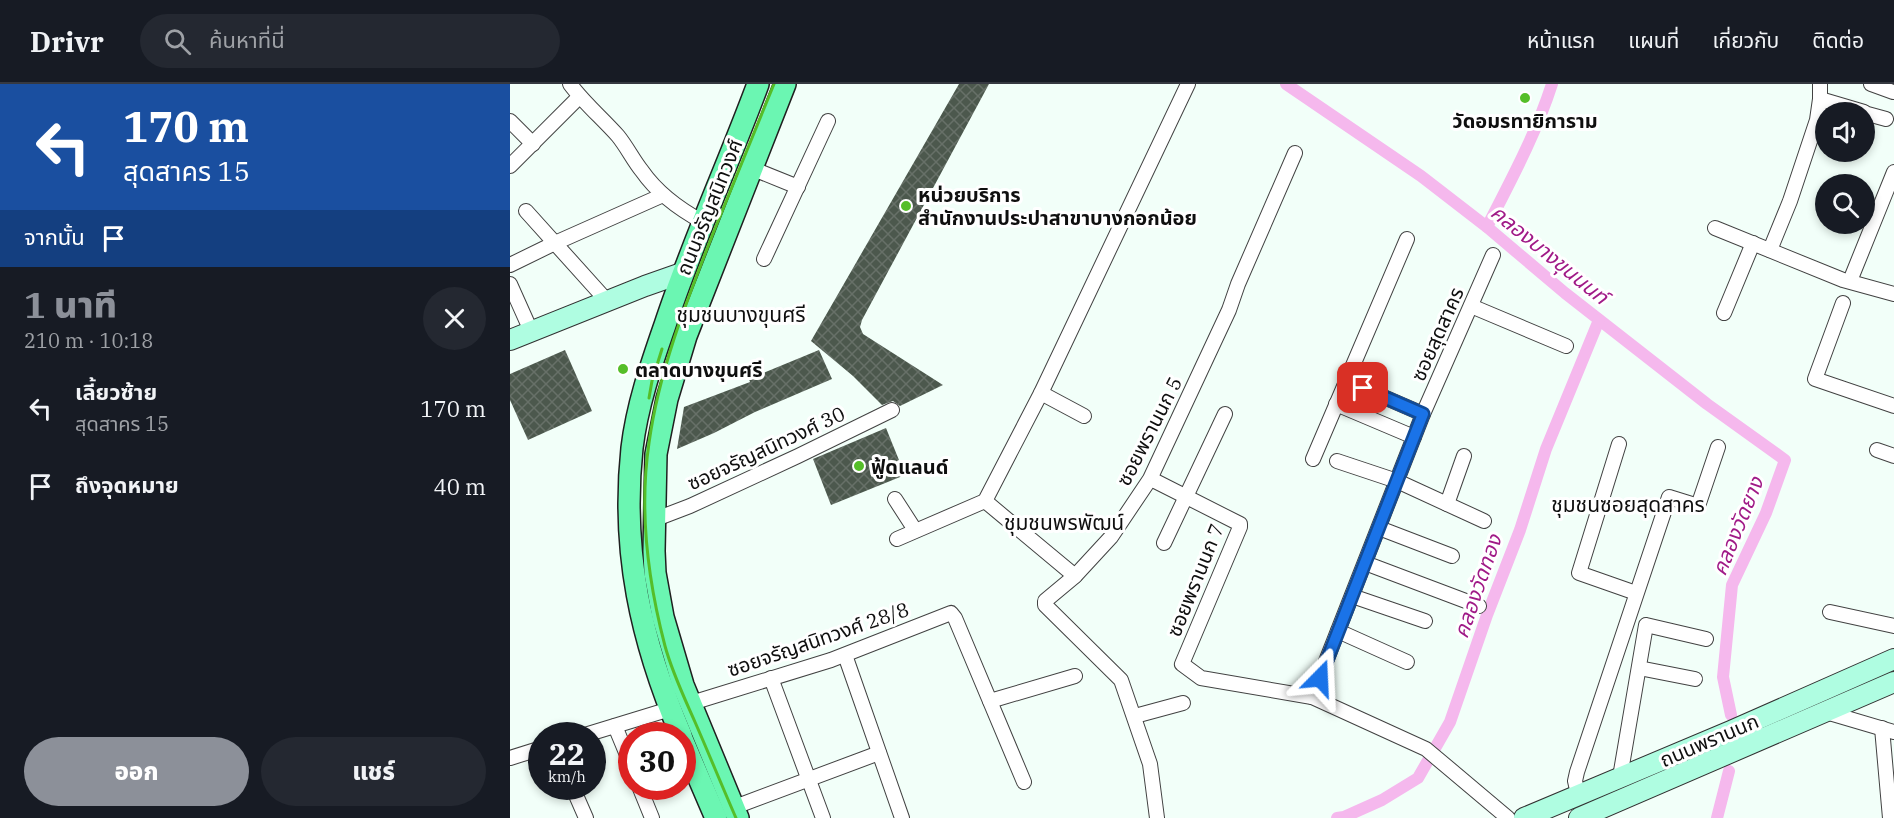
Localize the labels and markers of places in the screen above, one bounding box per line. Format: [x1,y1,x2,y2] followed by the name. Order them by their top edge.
[1518,91,1532,105] marker: วัดอมรทายิการาม
[1452,107,1598,134] place label: วัดอมรทายิการาม
[918,181,1197,231] place label: หน่วยบริการ สำนักงานประปาสาขาบางกอกน้อย
[899,199,913,213] marker: หน่วยบริการ สำนักงานประปาสาขาบางกอกน้อย
[635,356,763,383] place label: ตลาดบางขุนศรี
[616,362,630,376] marker: ตลาดบางขุนศรี
[1337,362,1388,413] pin
[871,453,948,480] place label: ฟู้ดแลนด์
[852,459,866,473] marker: ฟู้ดแลนด์

